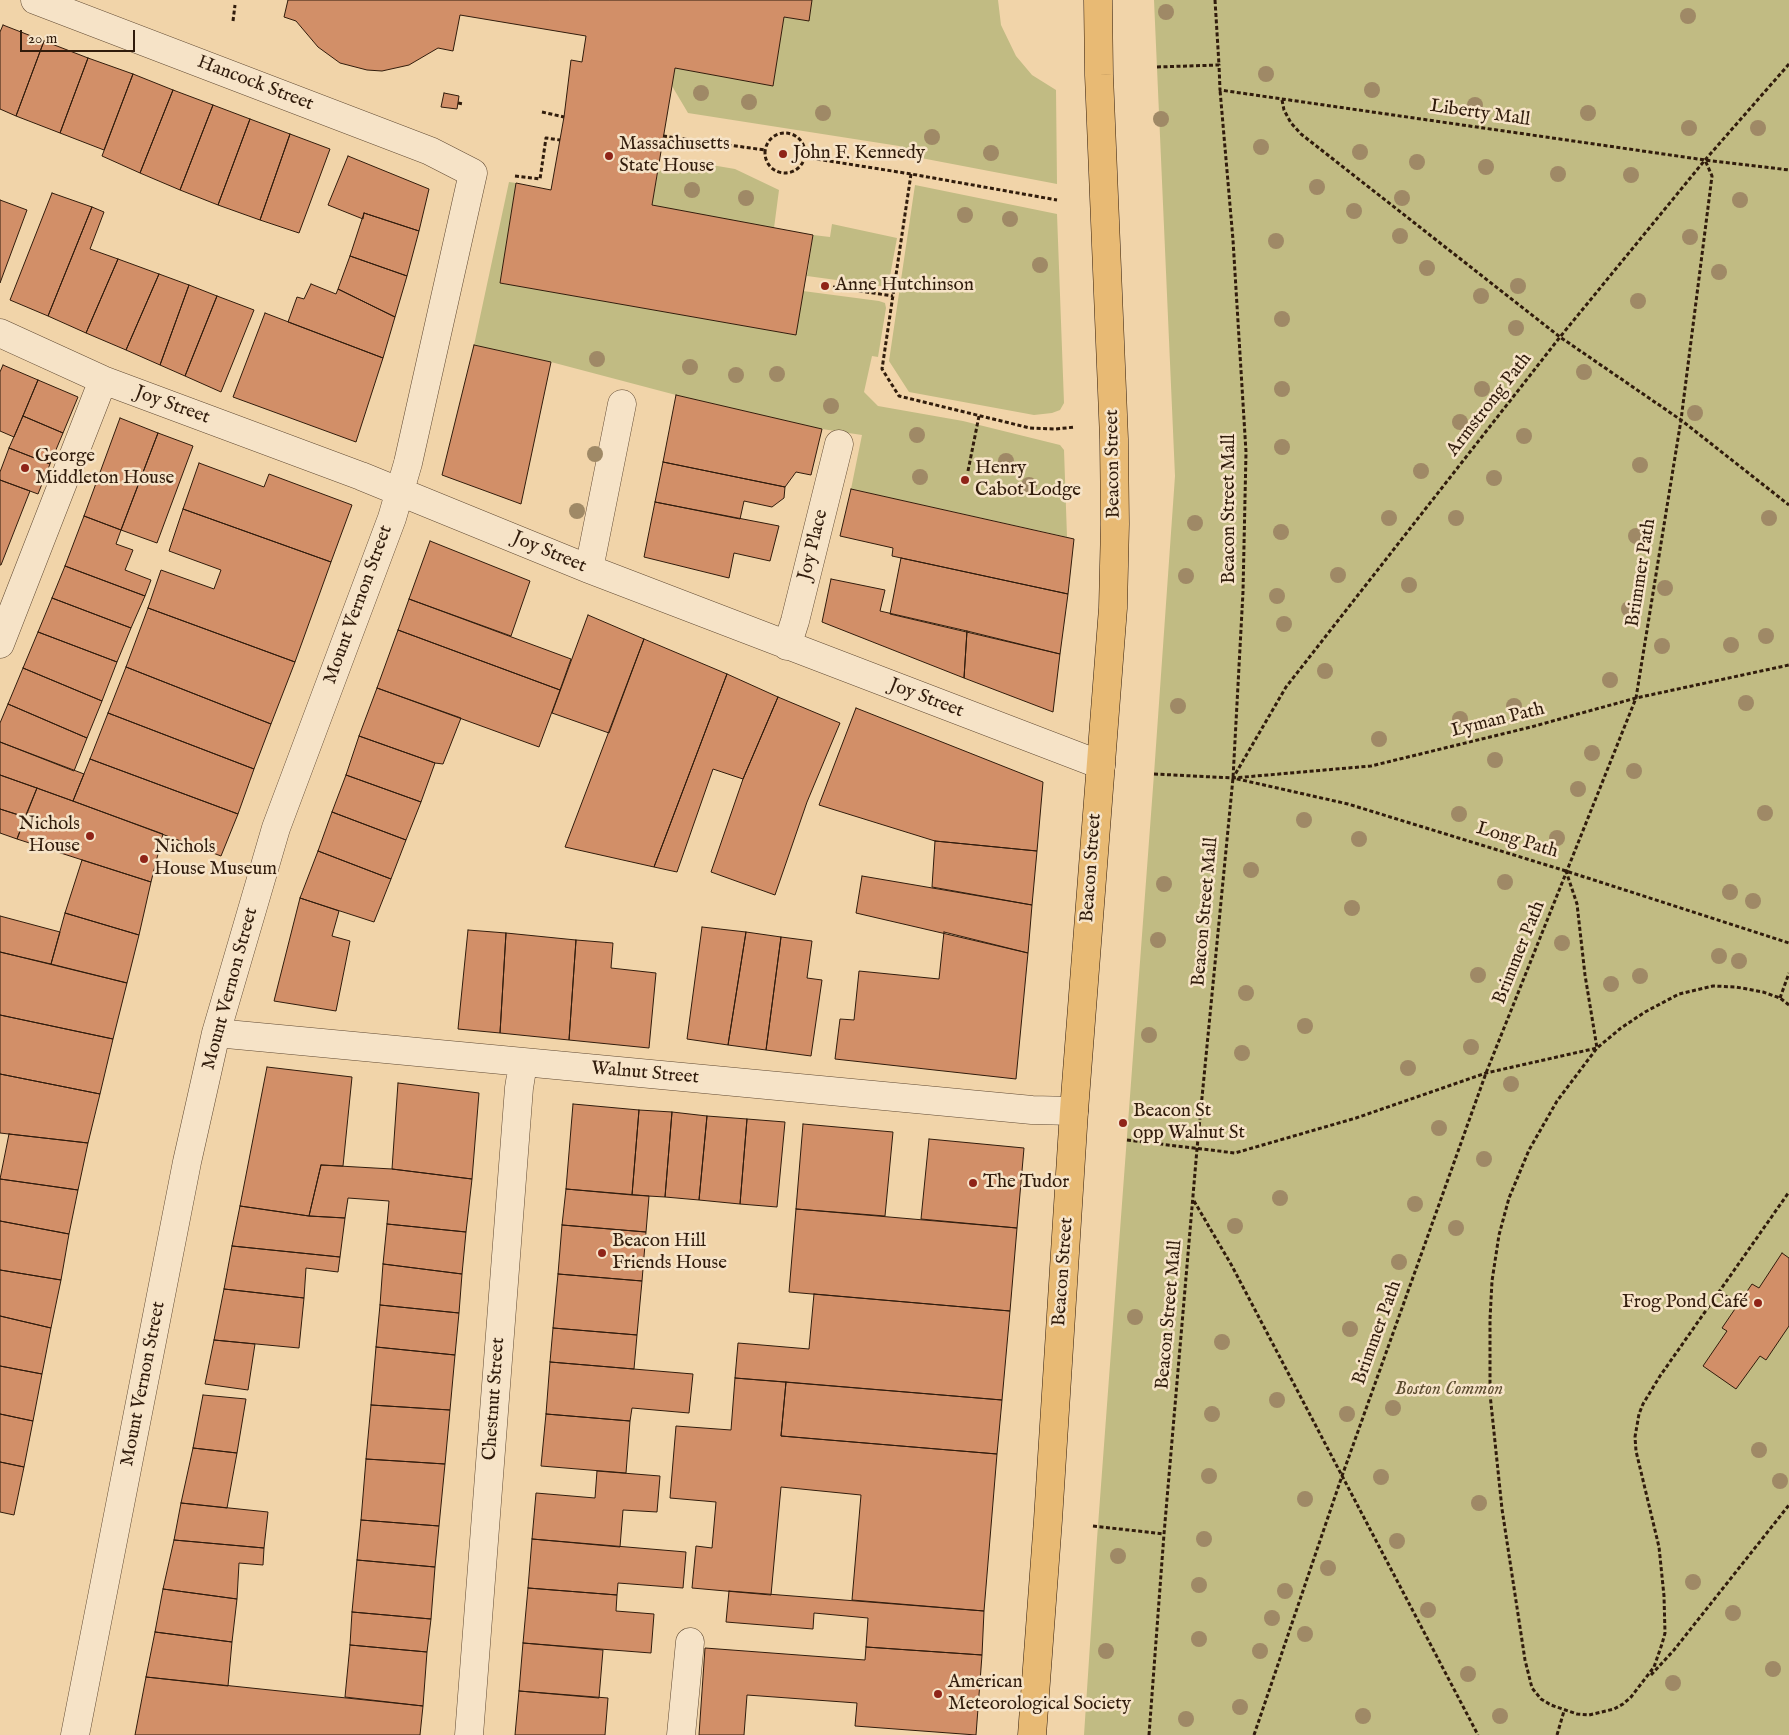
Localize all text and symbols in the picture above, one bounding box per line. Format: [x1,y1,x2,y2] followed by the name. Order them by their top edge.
[22,20,138,52] scale bar
[28,29,57,48] text: 20 m
[194,51,316,117] street label: Hancock Street
[1428,96,1532,132] street label: Liberty Mall
[619,134,730,178] place label: Massachusetts State House
[793,143,925,165] place label: John F. Kennedy
[777,148,789,160] marker: John F. Kennedy
[603,150,615,162] marker: Massachusetts State House
[835,275,974,297] place label: Anne Hutchinson
[819,280,831,292] marker: Anne Hutchinson
[1442,349,1538,461] street label: Armstrong Path
[131,382,213,430] street label: Joy Street
[1102,409,1126,519] street label: Beacon Street
[1219,434,1241,584] street label: Beacon Street Mall
[35,446,174,490] place label: George Middleton House
[975,458,1081,502] place label: Henry Cabot Lodge
[19,462,31,474] marker: George Middleton House
[959,474,971,486] marker: Henry Cabot Lodge
[794,507,834,583] street label: Joy Place
[1622,517,1662,629] street label: Brimmer Path
[320,522,398,688] street label: Mount Vernon Street
[509,527,589,579] street label: Joy Street
[885,674,967,724] street label: Joy Street
[1449,698,1547,744] street label: Lyman Path
[1077,813,1107,923] street label: Beacon Street
[18,814,80,858] place label: Nichols House
[1473,818,1561,864] street label: Long Path
[84,830,96,842] marker: Nichols House
[1188,836,1224,988] street label: Beacon Street Mall
[154,837,277,881] place label: Nichols House Museum
[138,853,150,865] marker: Nichols House Museum
[1489,898,1551,1008] street label: Brimmer Path
[198,905,264,1073] street label: Mount Vernon Street
[590,1058,700,1090] street label: Walnut Street
[1133,1101,1245,1145] place label: Beacon St opp Walnut St
[1117,1117,1129,1129] marker: Beacon St opp Walnut St
[983,1172,1069,1194] place label: The Tudor
[967,1177,979,1189] marker: The Tudor
[1049,1217,1079,1327] street label: Beacon Street
[612,1231,727,1275] place label: Beacon Hill Friends House
[1152,1239,1188,1391] street label: Beacon Street Mall
[596,1247,608,1259] marker: Beacon Hill Friends House
[1349,1278,1407,1388] street label: Brimmer Path
[1622,1292,1748,1314] place label: Frog Pond Café
[1752,1297,1764,1309] marker: Frog Pond Café
[117,1300,171,1468] street label: Mount Vernon Street
[479,1337,511,1461] street label: Chestnut Street
[1395,1379,1503,1401] park label: Boston Common
[948,1672,1131,1716] place label: American Meteorological Society
[932,1688,944,1700] marker: American Meteorological Society

